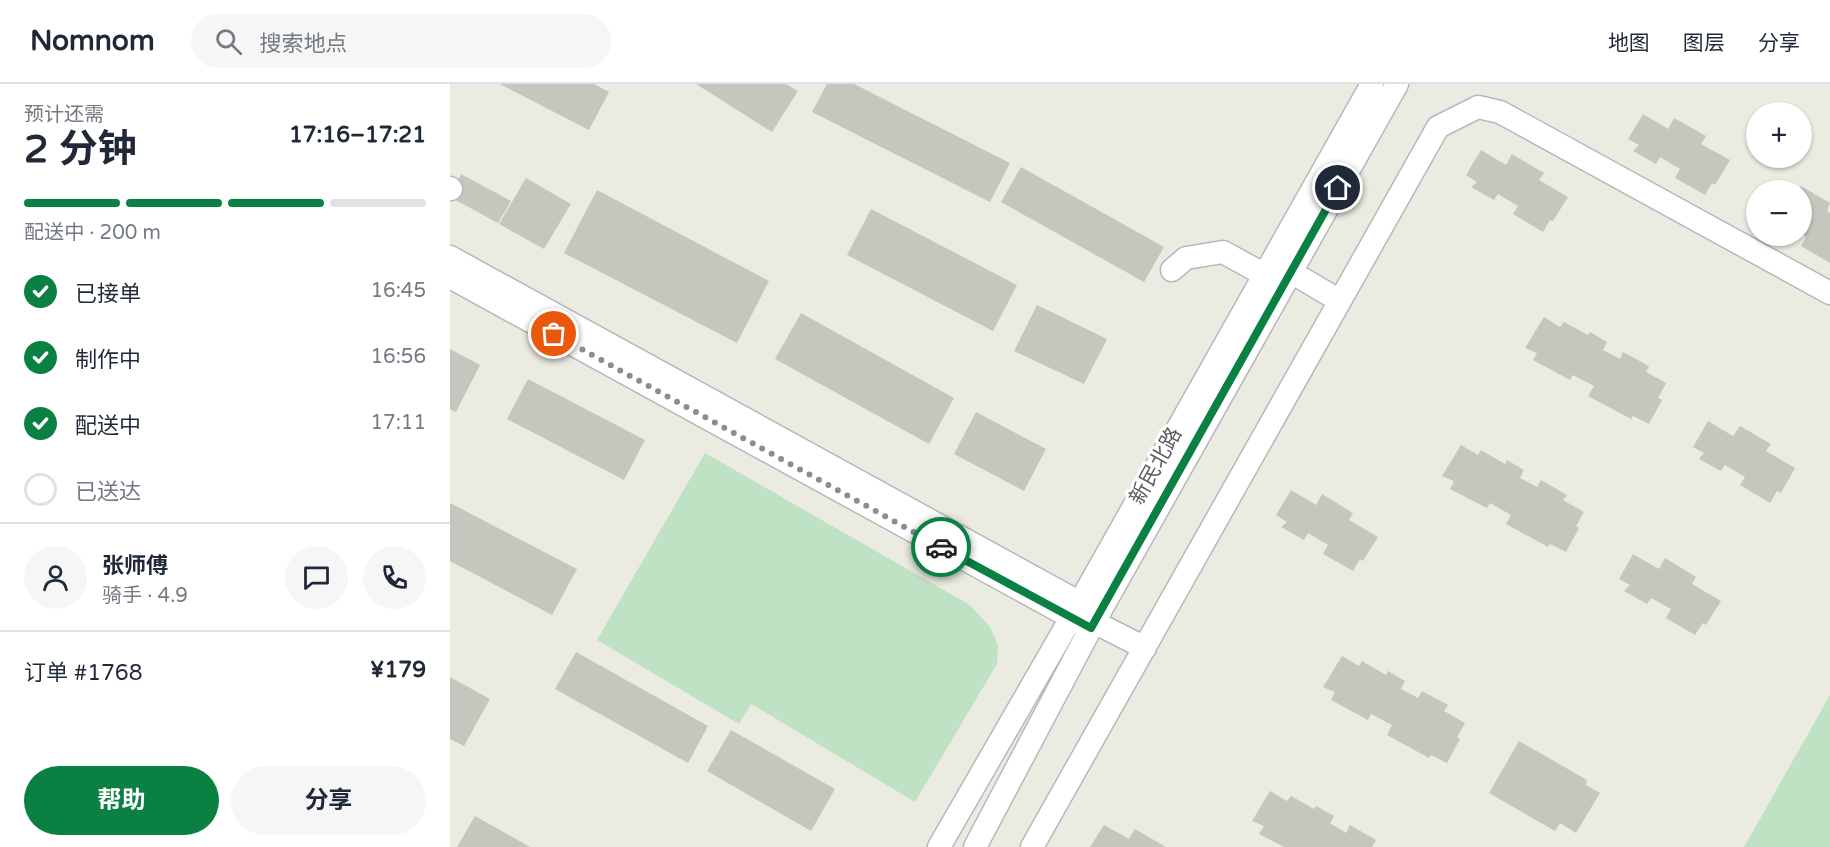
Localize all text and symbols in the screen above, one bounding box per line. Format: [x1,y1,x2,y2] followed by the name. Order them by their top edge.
[191,14,611,68] search box
[30,24,155,58] text: Nomnom
[212,25,245,58] icon: search
[260,31,348,57] text: 搜索地点
[1608,31,1650,56] text: 地图
[1683,31,1725,56] text: 图层
[1758,31,1800,56] text: 分享
[1746,102,1812,246] map controls
[1746,102,1812,168] button: +
[24,103,104,127] text: 预计还需
[289,122,426,148] text: 17:16–17:21
[24,126,137,173] text: 2 分钟
[1312,162,1363,213] pin
[1321,171,1354,204] icon: home
[1746,180,1812,246] button: −
[24,221,161,245] text: 配送中 · 200 m
[24,275,57,308] icon: check
[371,279,426,303] text: 16:45
[75,281,141,307] text: 已接单
[528,308,579,359] pin
[537,317,570,350] icon: bag
[24,341,57,374] icon: check
[371,345,426,369] text: 16:56
[75,347,141,373] text: 制作中
[24,407,57,440] icon: check
[371,411,426,435] text: 17:11
[75,413,141,439] text: 配送中
[1125,423,1187,509] street label: 新民北路
[75,479,141,505] text: 已送达
[911,517,971,577] courier
[925,531,958,564] icon: car
[24,546,87,609] button: person
[285,546,348,609] button: chat
[363,546,426,609] button: phone
[102,553,168,579] text: 张师傅
[102,584,188,608] text: 骑手 · 4.9
[370,657,426,683] text: ¥179
[24,660,142,686] text: 订单 #1768
[24,766,219,835] button: 帮助
[231,766,426,835] button: 分享

